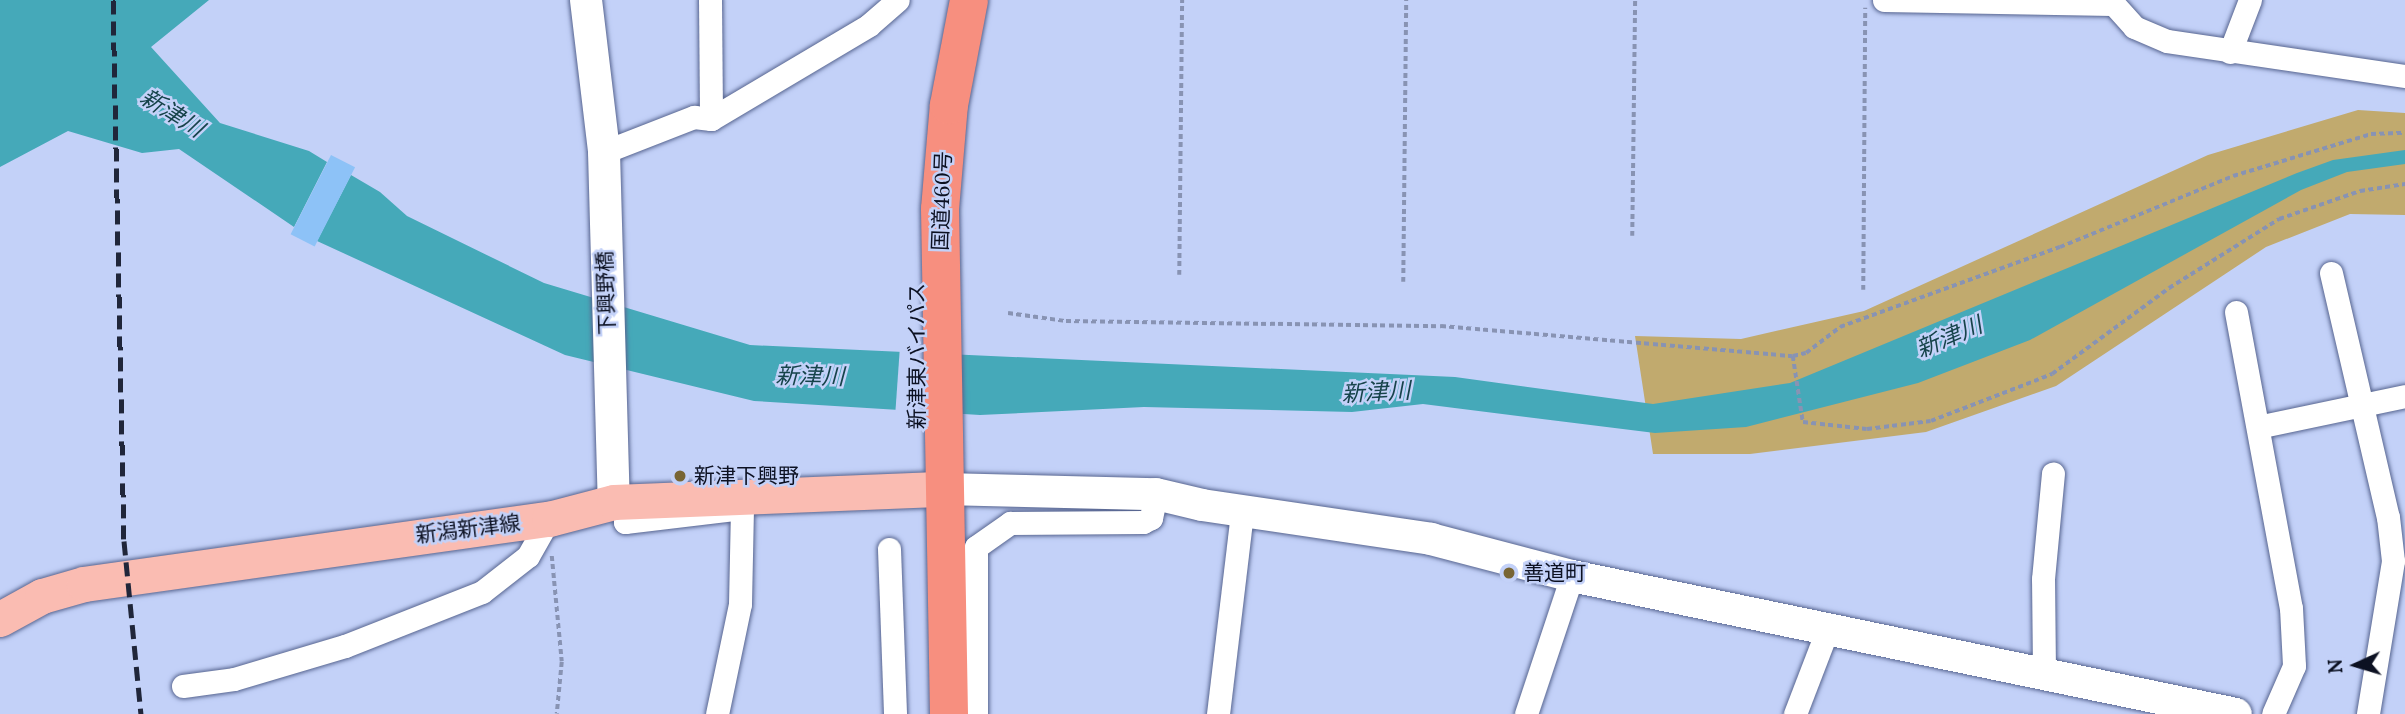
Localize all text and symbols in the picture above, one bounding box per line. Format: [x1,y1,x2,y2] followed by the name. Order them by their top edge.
[135,83,209,143] water label: 新津川
[928,151,956,251] street label: 国道460号
[592,251,620,335] street label: 下興野橋
[904,283,930,429] street label: 新津東バイパス
[1912,311,1986,363] water label: 新津川
[775,362,845,390] water label: 新津川
[1341,376,1411,408] water label: 新津川
[694,463,799,489] place label: 新津下興野
[672,468,688,484] marker: 新津下興野
[414,510,522,548] street label: 新潟新津線
[1523,560,1586,586] place label: 善道町
[1501,565,1517,581] marker: 善道町
[2321,630,2391,700] north arrow
[2323,658,2348,675] text: N

